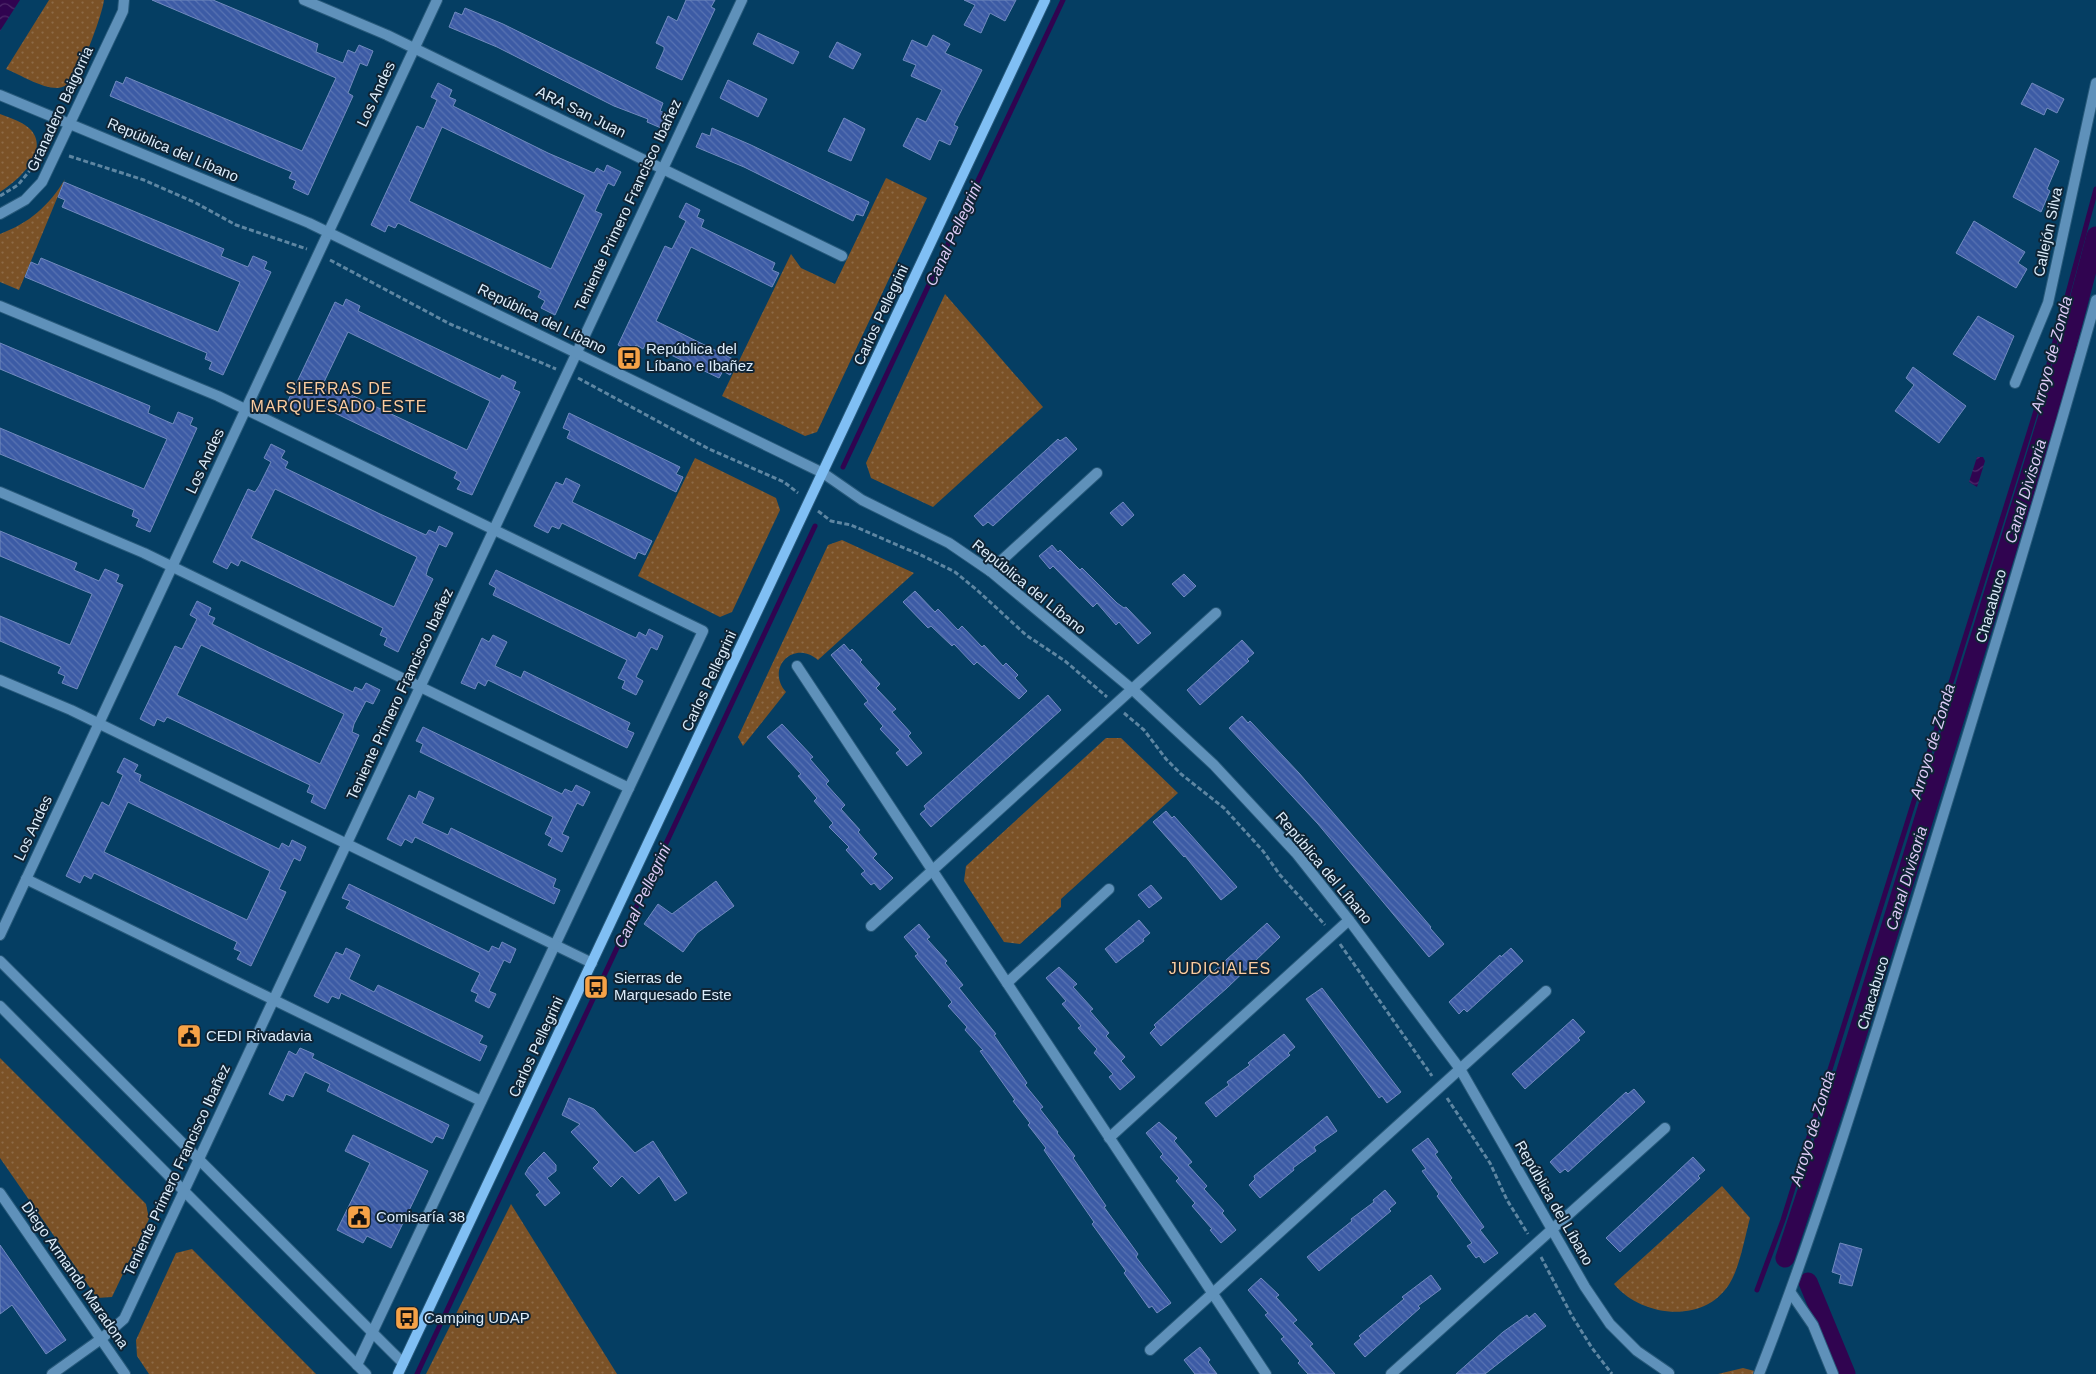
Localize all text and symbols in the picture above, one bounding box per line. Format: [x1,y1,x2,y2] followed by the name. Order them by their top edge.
[23,43,96,174] street label: Granadero Baigorria
[353,58,398,129] street label: Los Andes
[534,83,629,141] street label: ARA San Juan
[571,96,684,313] street label: Teniente Primero Francisco Ibañez
[105,114,241,185] street label: República del Líbano
[922,179,985,289] water label: Canal Pellegrini
[2030,185,2065,278] street label: Callejón Silva
[850,262,911,368] street label: Carlos Pellegrini
[475,280,609,357] street label: República del Líbano
[2028,294,2075,415] water label: Arroyo de Zonda
[646,340,754,374] place label: República del Líbano e Ibañez
[616,345,642,371] bus stop icon: República del Líbano e Ibañez
[251,380,427,415] district label: SIERRAS DE MARQUESADO ESTE
[182,425,227,496] street label: Los Andes
[2002,437,2049,545] water label: Canal Divisoria
[969,536,1089,638] street label: República del Líbano
[1972,567,2009,645] street label: Chacabuco
[343,585,456,802] street label: Teniente Primero Francisco Ibañez
[678,628,739,734] street label: Carlos Pellegrini
[1907,682,1958,802] water label: Arroyo de Zonda
[10,792,55,863] street label: Los Andes
[1273,808,1376,927] street label: República del Líbano
[1883,824,1930,932] water label: Canal Divisoria
[611,841,674,951] water label: Canal Pellegrini
[1853,954,1892,1032] street label: Chacabuco
[1169,960,1271,977] district label: JUDICIALES
[614,969,732,1003] place label: Sierras de Marquesado Este
[583,974,609,1000] bus stop icon: Sierras de Marquesado Este
[505,994,566,1100] street label: Carlos Pellegrini
[176,1023,202,1049] public building icon: CEDI Rivadavia
[206,1027,313,1044] place label: CEDI Rivadavia
[120,1061,233,1278] street label: Teniente Primero Francisco Ibañez
[1787,1069,1838,1189] water label: Arroyo de Zonda
[1512,1137,1597,1268] street label: República del Líbano
[18,1198,133,1352] street label: Diego Armando Maradona
[346,1204,372,1230] public building icon: Comisaría 38
[376,1208,465,1225] place label: Comisaría 38
[394,1305,420,1331] bus stop icon: Camping UDAP
[424,1309,530,1326] place label: Camping UDAP

